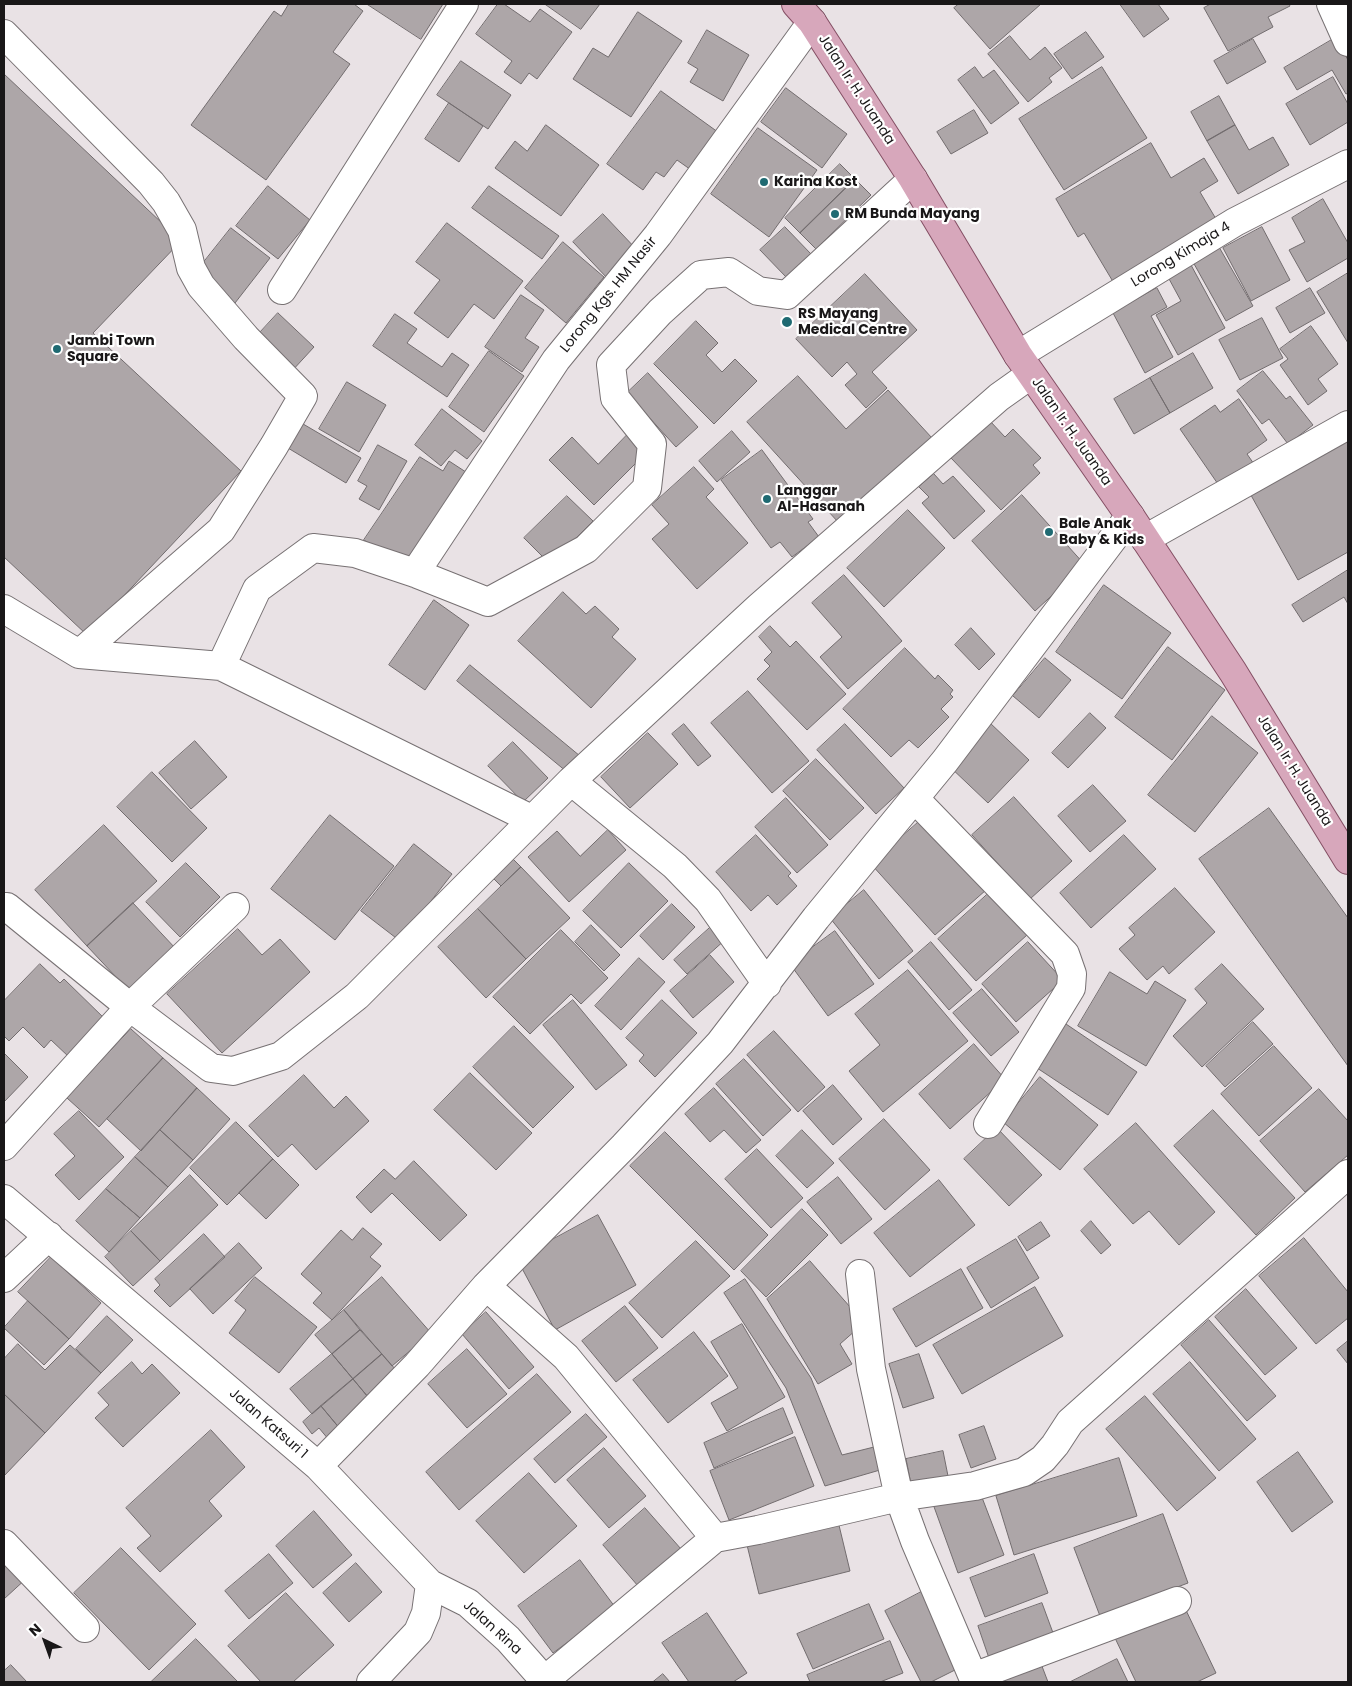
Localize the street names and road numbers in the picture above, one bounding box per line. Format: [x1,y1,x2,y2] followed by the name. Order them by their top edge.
[814,32,898,148] street label: Jalan Ir. H. Juanda
[1128,219,1234,291] street label: Lorong Kimaja 4
[557,234,661,356] street label: Lorong Kgs. HM Nasir
[1027,375,1115,489] street label: Jalan Ir. H. Juanda
[1253,712,1335,830] street label: Jalan Ir. H. Juanda
[225,1385,311,1463] street label: Jalan Katsuri 1
[459,1597,525,1659] street label: Jalan Rina

